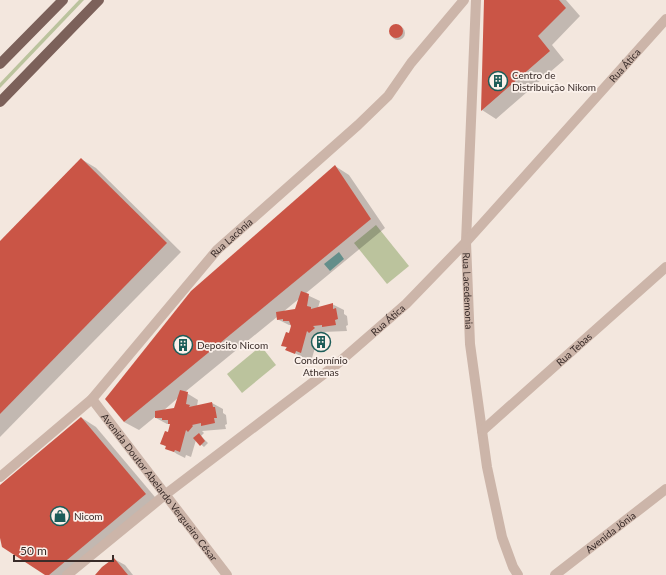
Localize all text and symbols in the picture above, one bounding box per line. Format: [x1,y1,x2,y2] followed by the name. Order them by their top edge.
[606,46,643,85] street label: Rua Ática
[512,69,596,93] place label: Centro de Distribuição Nikom
[487,70,509,92] building icon: Centro de Distribuição Nikom
[208,215,255,260] street label: Rua Lacônia
[460,252,475,330] street label: Rua Lacedemonia
[368,302,407,338] street label: Rua Ática
[553,330,594,368] street label: Rua Tebas
[310,331,332,353] building icon: Condomínio Athenas
[172,334,194,356] building icon: Deposito Nicom
[197,339,268,351] place label: Deposito Nicom
[294,354,348,378] place label: Condomínio Athenas
[99,411,220,564] street label: Avenida Doutor Abelardo Vergueiro César
[49,505,71,527] shop icon: Nicom
[583,509,638,555] street label: Avenida Jônia
[74,510,103,522] place label: Nicom
[14,537,113,563] scale bar
[20,543,47,558] text: 50 m

